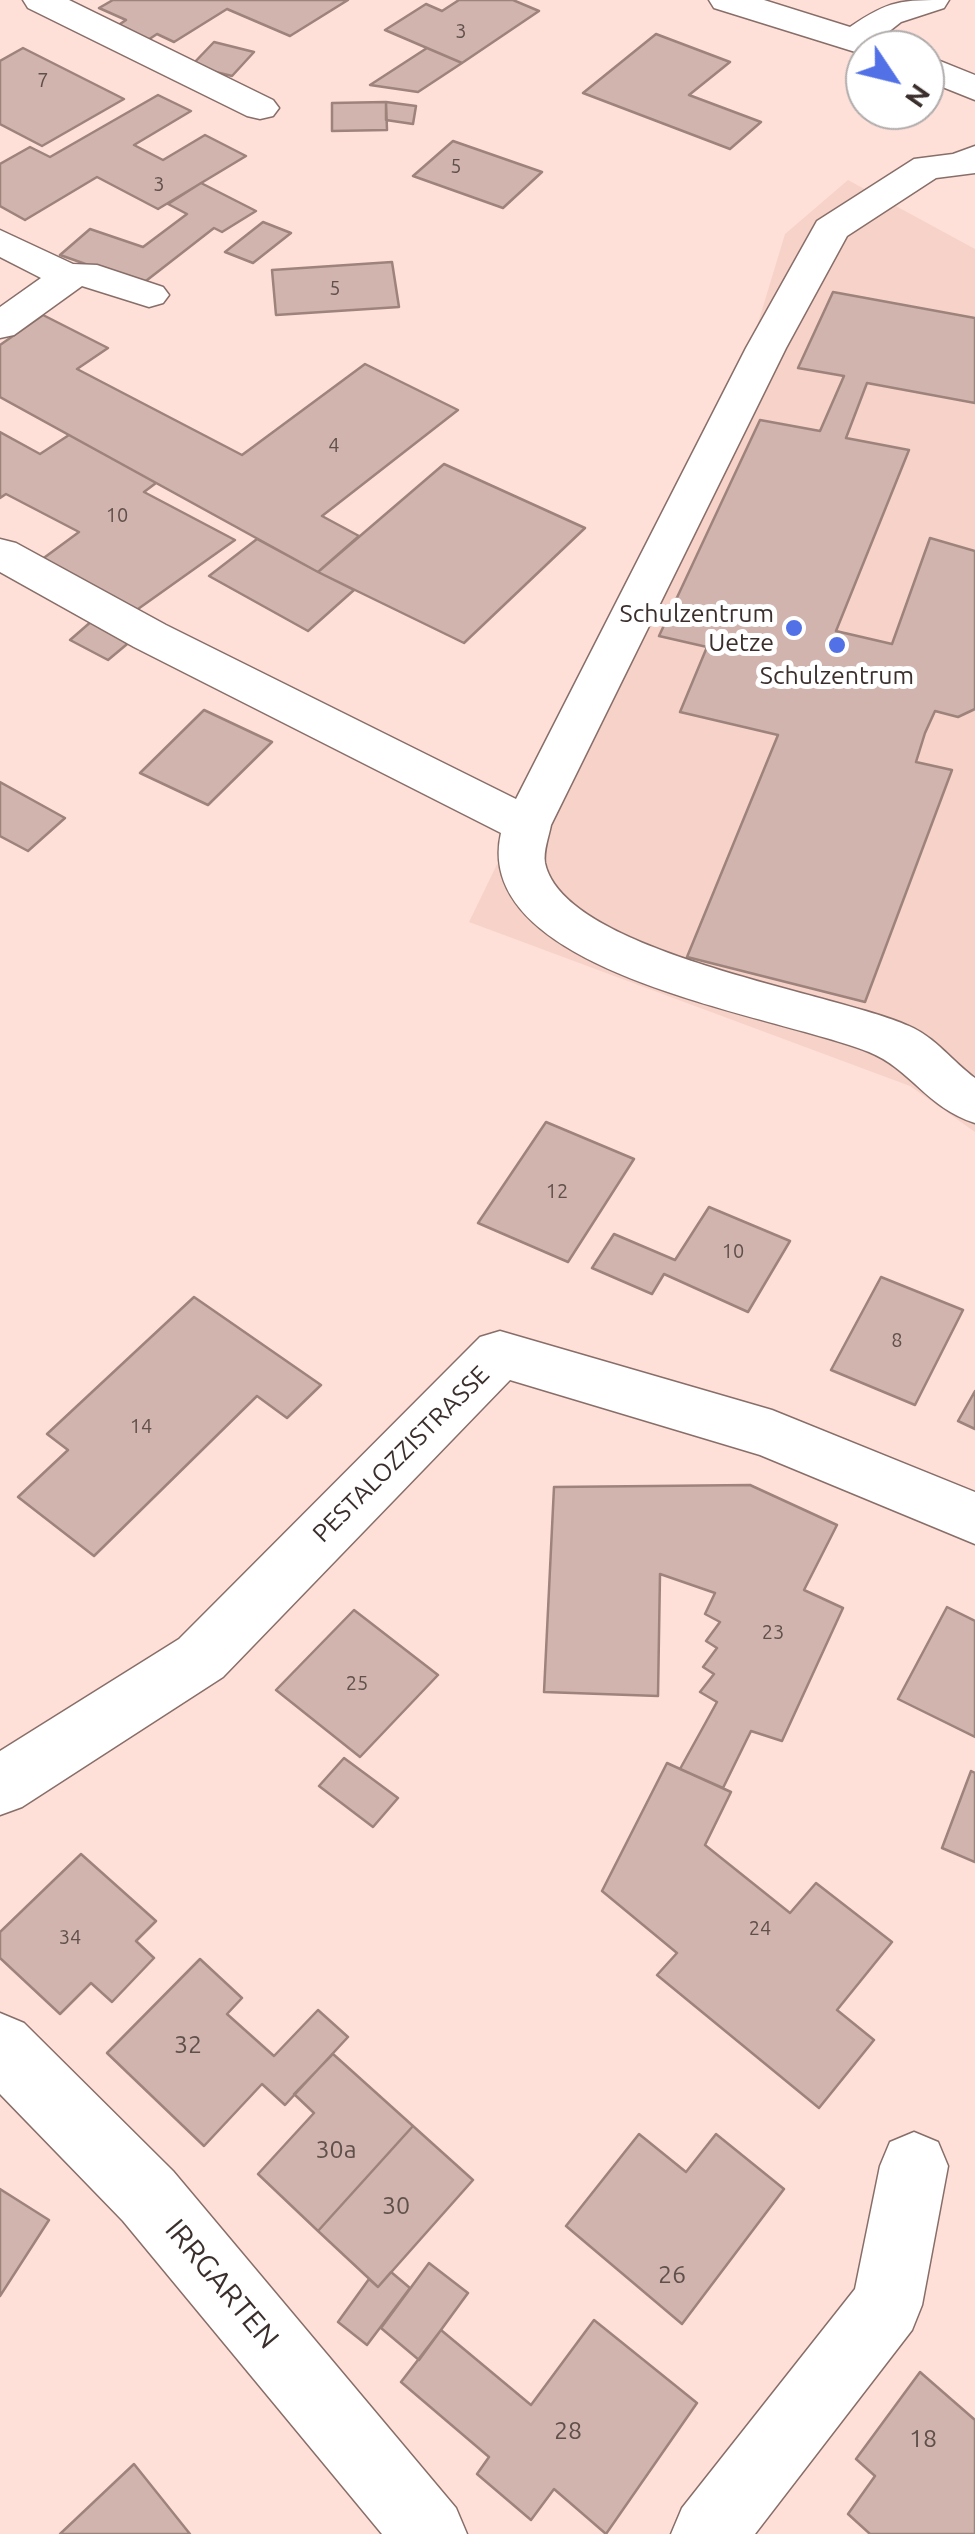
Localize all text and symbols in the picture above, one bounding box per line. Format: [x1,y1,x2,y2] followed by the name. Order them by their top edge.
[455,19,467,43] house number: 3
[845,30,945,130] north arrow
[37,68,49,92] house number: 7
[900,79,937,114] text: N
[450,154,462,178] house number: 5
[153,172,165,196] house number: 3
[329,276,341,300] house number: 5
[328,433,340,457] house number: 4
[106,503,128,527] house number: 10
[620,599,774,658] place label: Schulzentrum Uetze
[783,617,805,639] marker: Schulzentrum Uetze
[826,634,848,656] marker: Schulzentrum
[760,661,914,691] place label: Schulzentrum
[546,1179,568,1203] house number: 12
[722,1239,744,1263] house number: 10
[891,1328,903,1352] house number: 8
[307,1360,495,1548] street label: PESTALOZZISTRASSE
[130,1414,152,1438] house number: 14
[762,1620,784,1644] house number: 23
[346,1671,368,1695] house number: 25
[749,1916,771,1940] house number: 24
[59,1925,81,1949] house number: 34
[174,2030,202,2060] house number: 32
[315,2135,357,2165] house number: 30a
[382,2191,410,2221] house number: 30
[157,2212,287,2356] street label: IRRGARTEN
[658,2260,686,2290] house number: 26
[554,2416,582,2446] house number: 28
[909,2424,937,2454] house number: 18

